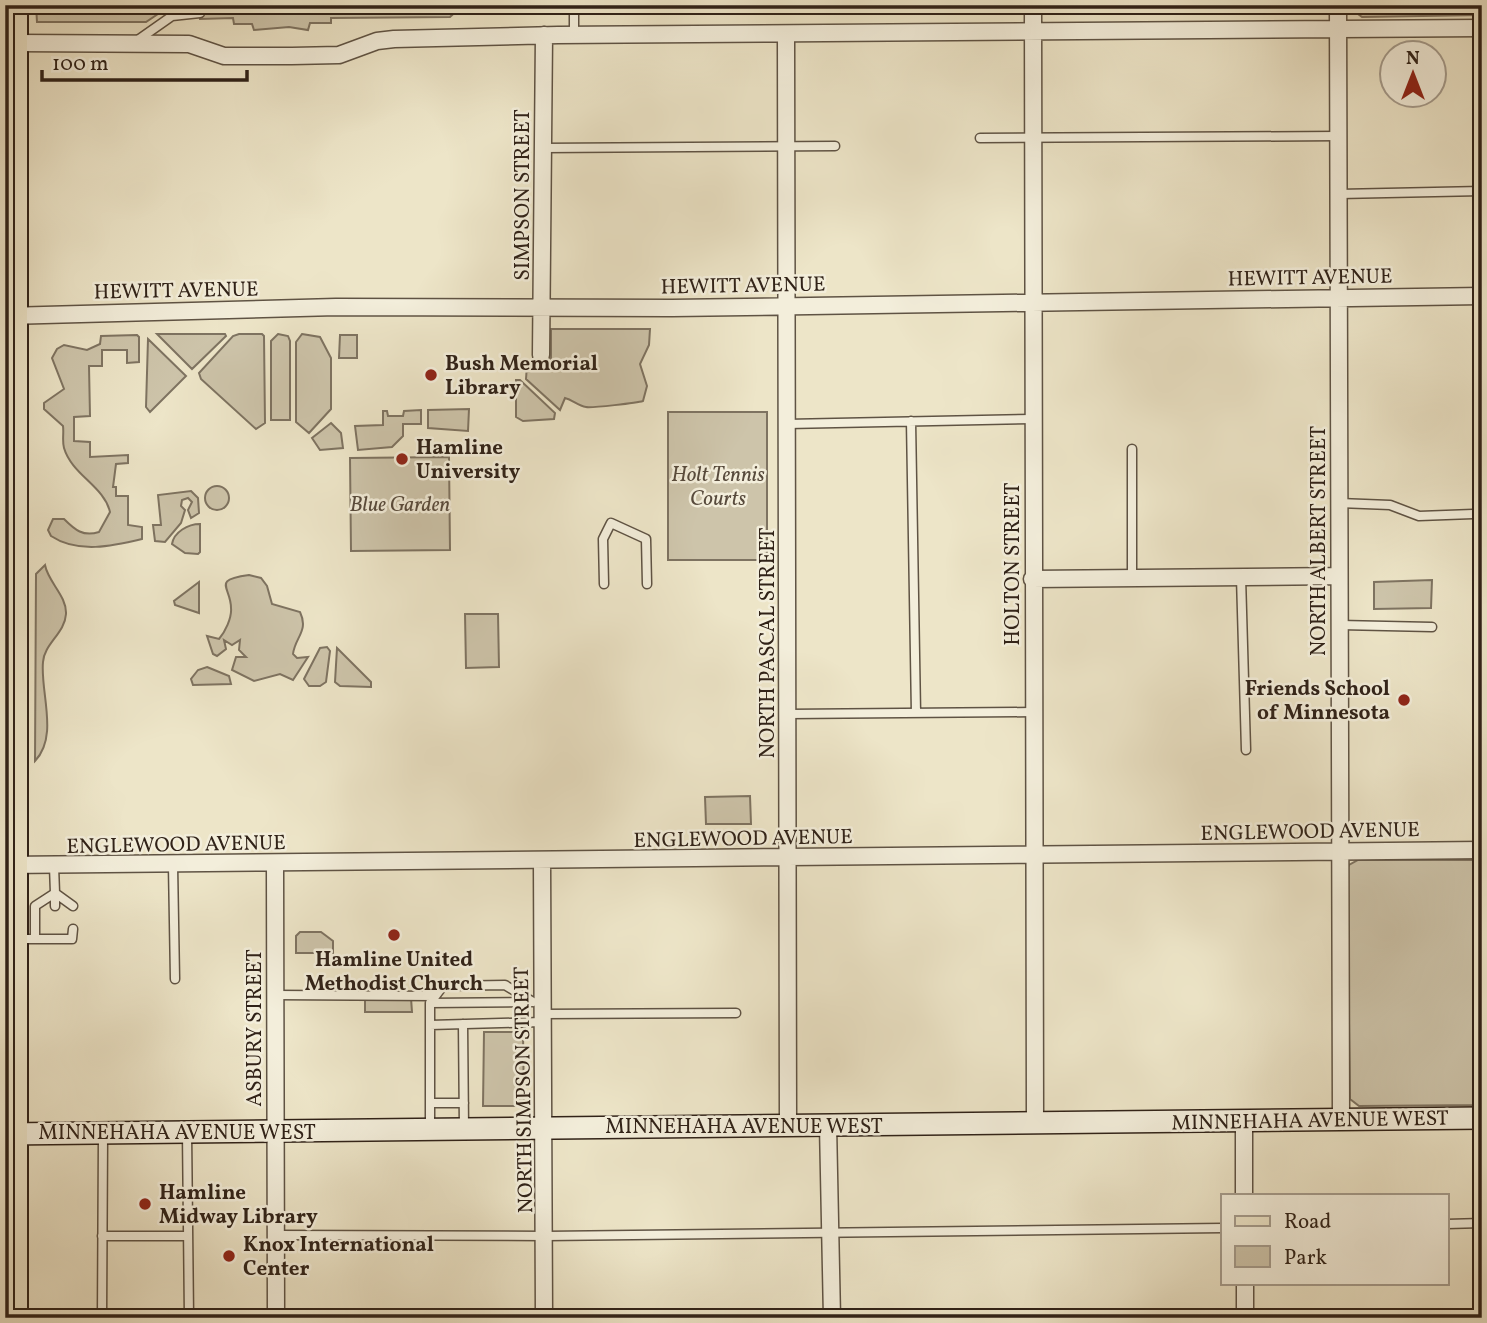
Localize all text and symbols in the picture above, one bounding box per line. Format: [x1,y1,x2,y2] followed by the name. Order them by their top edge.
[42,38,247,82] scale bar
[1378,38,1448,108] north arrow
[1406,46,1420,72] text: N
[52,50,109,79] text: 100 m
[509,109,538,281] street label: SIMPSON STREET
[1227,263,1393,294] street label: HEWITT AVENUE
[660,271,826,302] street label: HEWITT AVENUE
[93,276,259,307] street label: HEWITT AVENUE
[445,350,598,403] place label: Bush Memorial Library
[423,367,439,383] marker: Bush Memorial Library
[1305,426,1334,656] street label: NORTH ALBERT STREET
[416,434,521,487] place label: Hamline University
[394,451,410,467] marker: Hamline University
[671,461,765,514] park label: Holt Tennis Courts
[999,482,1028,646] street label: HOLTON STREET
[350,491,450,520] park label: Blue Garden
[754,527,783,759] street label: NORTH PASCAL STREET
[1245,675,1390,728] place label: Friends School of Minnesota
[1396,692,1412,708] marker: Friends School of Minnesota
[1200,816,1420,849] street label: ENGLEWOOD AVENUE
[633,823,853,856] street label: ENGLEWOOD AVENUE
[66,829,286,862] street label: ENGLEWOOD AVENUE
[386,927,402,943] marker: Hamline United Methodist Church
[305,946,484,999] place label: Hamline United Methodist Church
[241,949,270,1107] street label: ASBURY STREET
[508,966,541,1214] street label: NORTH SIMPSON STREET
[1171,1105,1449,1138] street label: MINNEHAHA AVENUE WEST
[605,1113,883,1142] street label: MINNEHAHA AVENUE WEST
[38,1119,316,1148] street label: MINNEHAHA AVENUE WEST
[159,1179,318,1232] place label: Hamline Midway Library
[1221,1194,1448,1284] legend
[137,1196,153,1212] marker: Hamline Midway Library
[1284,1208,1331,1237] text: Road
[243,1231,434,1284] place label: Knox International Center
[1284,1244,1327,1273] text: Park
[221,1248,237,1264] marker: Knox International Center

